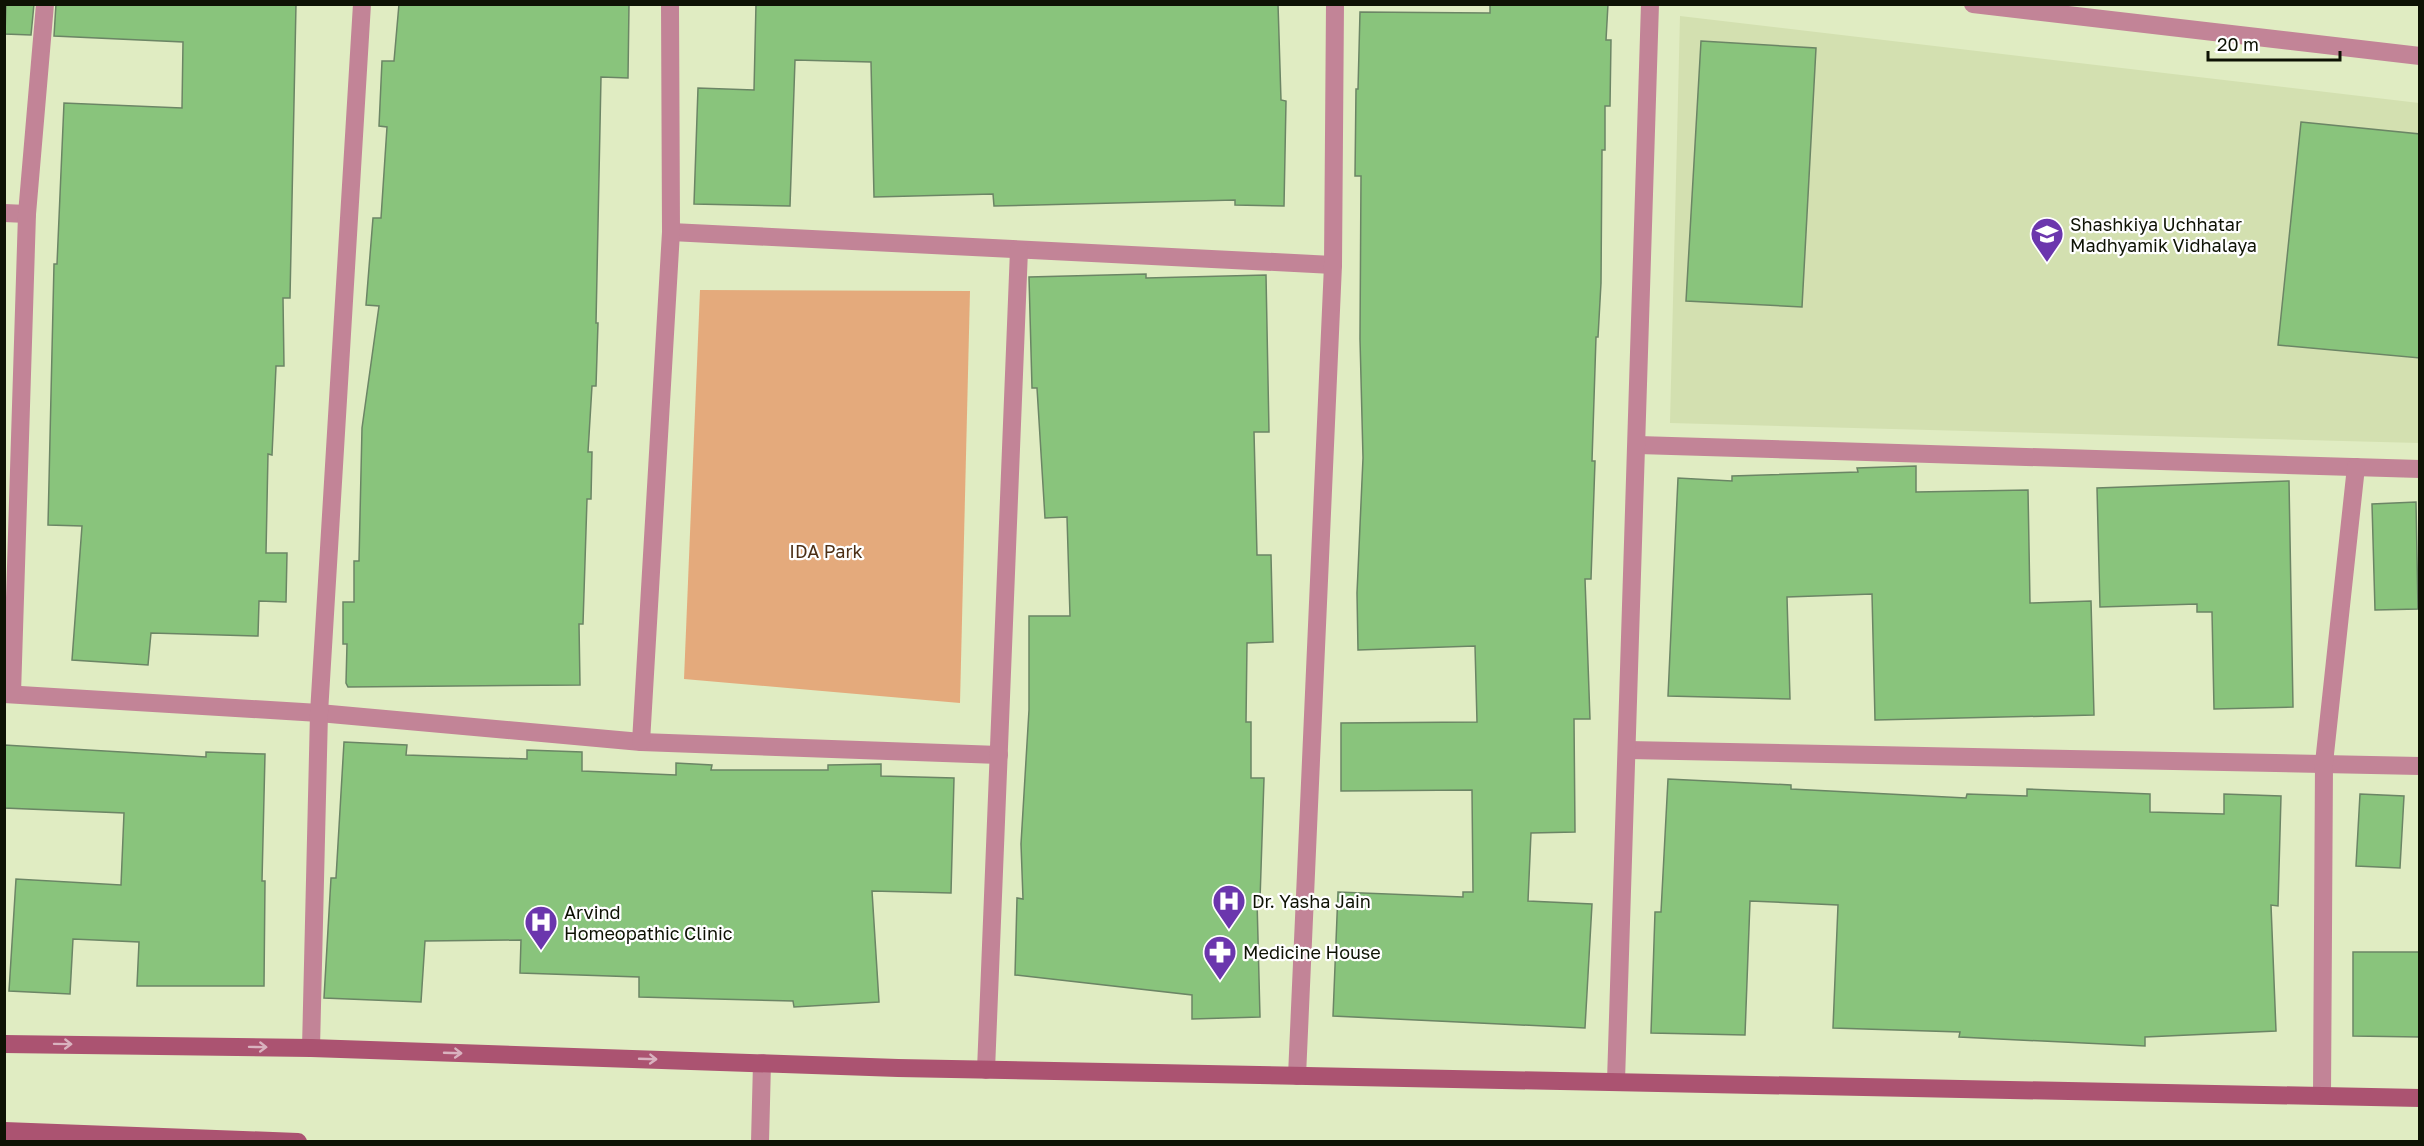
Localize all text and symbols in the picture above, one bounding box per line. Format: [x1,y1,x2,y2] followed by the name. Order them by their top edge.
[2208,24,2340,62] scale bar
[2217,33,2259,55] text: 20 m
[2070,213,2257,256] place label: Shashkiya Uchhatar Madhyamik Vidhalaya
[2029,216,2065,263] school or university icon: Shashkiya Uchhatar Madhyamik Vidhalaya
[789,540,863,562] park label: IDA Park
[1211,883,1247,930] hospital icon: Dr. Yasha Jain
[1252,890,1371,912] place label: Dr. Yasha Jain
[564,901,733,944] place label: Arvind Homeopathic Clinic
[523,904,559,951] hospital icon: Arvind Homeopathic Clinic
[1202,934,1238,981] pharmacy icon: Medicine House
[1243,941,1381,963] place label: Medicine House
[52,1039,72,1050] one-way arrow
[247,1041,267,1053] one-way arrow
[442,1047,462,1058] one-way arrow
[637,1053,657,1065] one-way arrow

